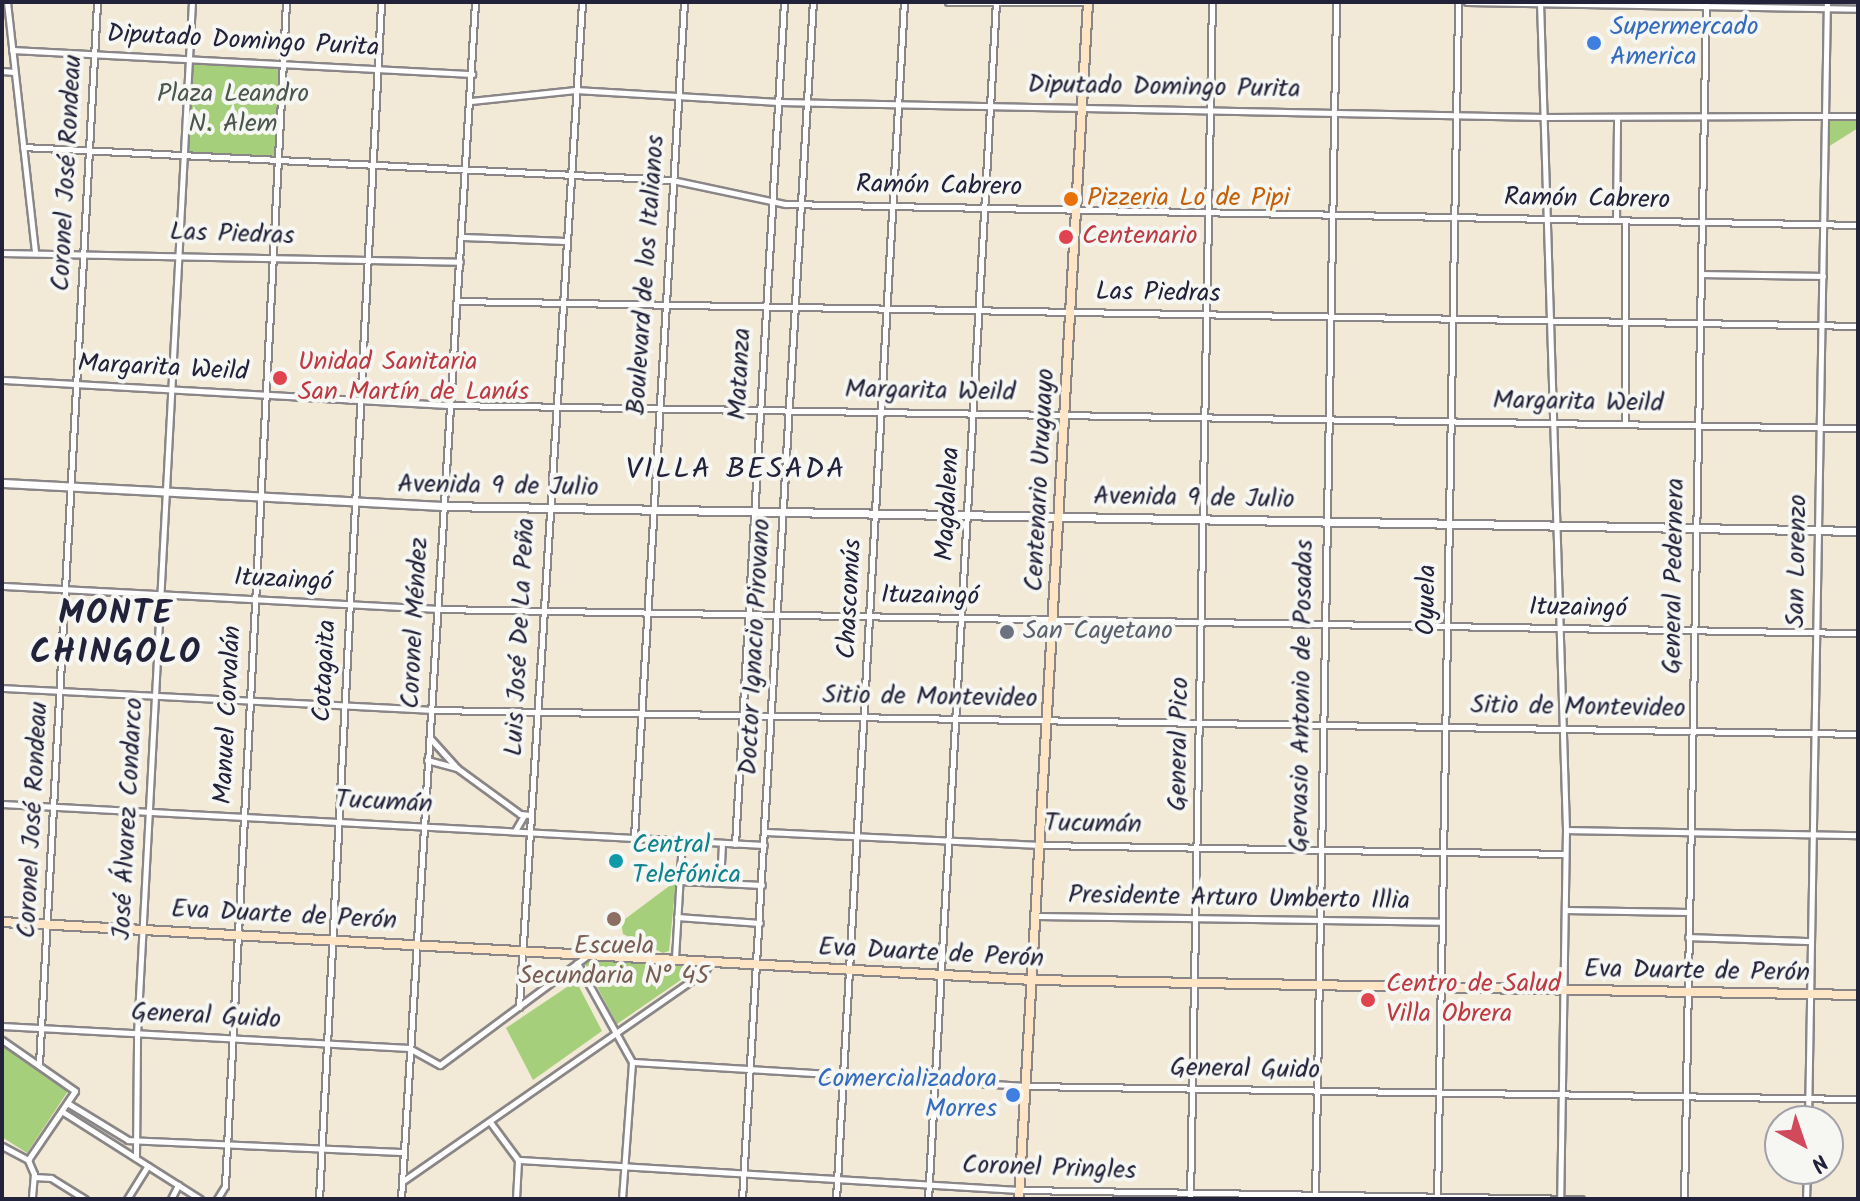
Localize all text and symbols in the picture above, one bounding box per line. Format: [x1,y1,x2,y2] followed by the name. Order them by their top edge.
[1610,12,1759,74] place label: Supermercado America
[106,19,380,65] street label: Diputado Domingo Purita
[1585,34,1603,52] marker: Supermercado America
[46,54,90,292] street label: Coronel José Rondeau
[1027,70,1301,106] street label: Diputado Domingo Purita
[157,79,309,140] park label: Plaza Leandro N. Alem
[622,134,672,416] street label: Boulevard de los Italianos
[856,170,1022,204] street label: Ramón Cabrero
[1087,183,1290,215] place label: Pizzeria Lo de Pipi
[1504,183,1670,217] street label: Ramón Cabrero
[1062,190,1080,208] marker: Pizzeria Lo de Pipi
[169,217,295,253] street label: Las Piedras
[1082,221,1198,253] place label: Centenario
[1057,228,1075,246] marker: Centenario
[1095,277,1221,311] street label: Las Piedras
[723,327,759,421] street label: Matanza
[298,347,529,408] place label: Unidad Sanitaria San Martín de Lanús
[77,349,249,389] street label: Margarita Weild
[269,367,291,389] marker: Unidad Sanitaria San Martín de Lanús
[1020,368,1062,592] street label: Centenario Uruguayo
[844,375,1016,409] street label: Margarita Weild
[1492,386,1664,420] street label: Margarita Weild
[930,446,968,562] street label: Magdalena
[626,452,846,488] district label: VILLA BESADA
[397,470,599,504] street label: Avenida 9 de Julio
[1658,478,1692,674] street label: General Pedernera
[1093,482,1295,516] street label: Avenida 9 de Julio
[1781,494,1815,628] street label: San Lorenzo
[499,517,543,757] street label: Luis José De La Peña
[734,518,778,776] street label: Doctor Ignacio Pirovano
[396,536,436,710] street label: Coronel Méndez
[832,538,870,660] street label: Chascomús
[1285,539,1321,853] street label: Gervasio Antonio de Posadas
[233,563,333,599] street label: Ituzaingó
[1412,564,1444,636] street label: Oyuela
[881,581,979,613] street label: Ituzaingó
[1529,593,1627,625] street label: Ituzaingó
[30,594,202,674] district label: MONTE CHINGOLO
[1023,616,1173,648] place label: San Cayetano
[308,619,344,723] street label: Cotagaita
[998,623,1016,641] marker: San Cayetano
[209,625,249,805] street label: Manuel Corvalán
[1163,677,1197,811] street label: General Pico
[822,681,1038,715] street label: Sitio de Montevideo
[1470,691,1686,725] street label: Sitio de Montevideo
[107,697,151,941] street label: José Álvarez Condarco
[12,701,56,939] street label: Coronel José Rondeau
[335,785,433,821] street label: Tucumán
[1044,809,1142,841] street label: Tucumán
[632,830,741,892] place label: Central Telefónica
[607,852,625,870] marker: Central Telefónica
[1068,880,1410,918] street label: Presidente Arturo Umberto Illia
[170,895,398,937] street label: Eva Duarte de Perón
[605,910,623,928] marker: Escuela Secundaria N° 45
[518,931,710,992] place label: Escuela Secundaria N° 45
[817,933,1045,975] street label: Eva Duarte de Perón
[1584,954,1810,990] street label: Eva Duarte de Perón
[1386,969,1561,1030] place label: Centro de Salud Villa Obrera
[1357,989,1379,1011] marker: Centro de Salud Villa Obrera
[130,997,282,1037] street label: General Guido
[1170,1053,1320,1087] street label: General Guido
[817,1064,997,1126] place label: Comercializadora Morres
[1004,1086,1022,1104] marker: Comercializadora Morres
[1764,1105,1844,1185] north arrow
[1802,1144,1835,1180] text: N
[961,1150,1137,1188] street label: Coronel Pringles

